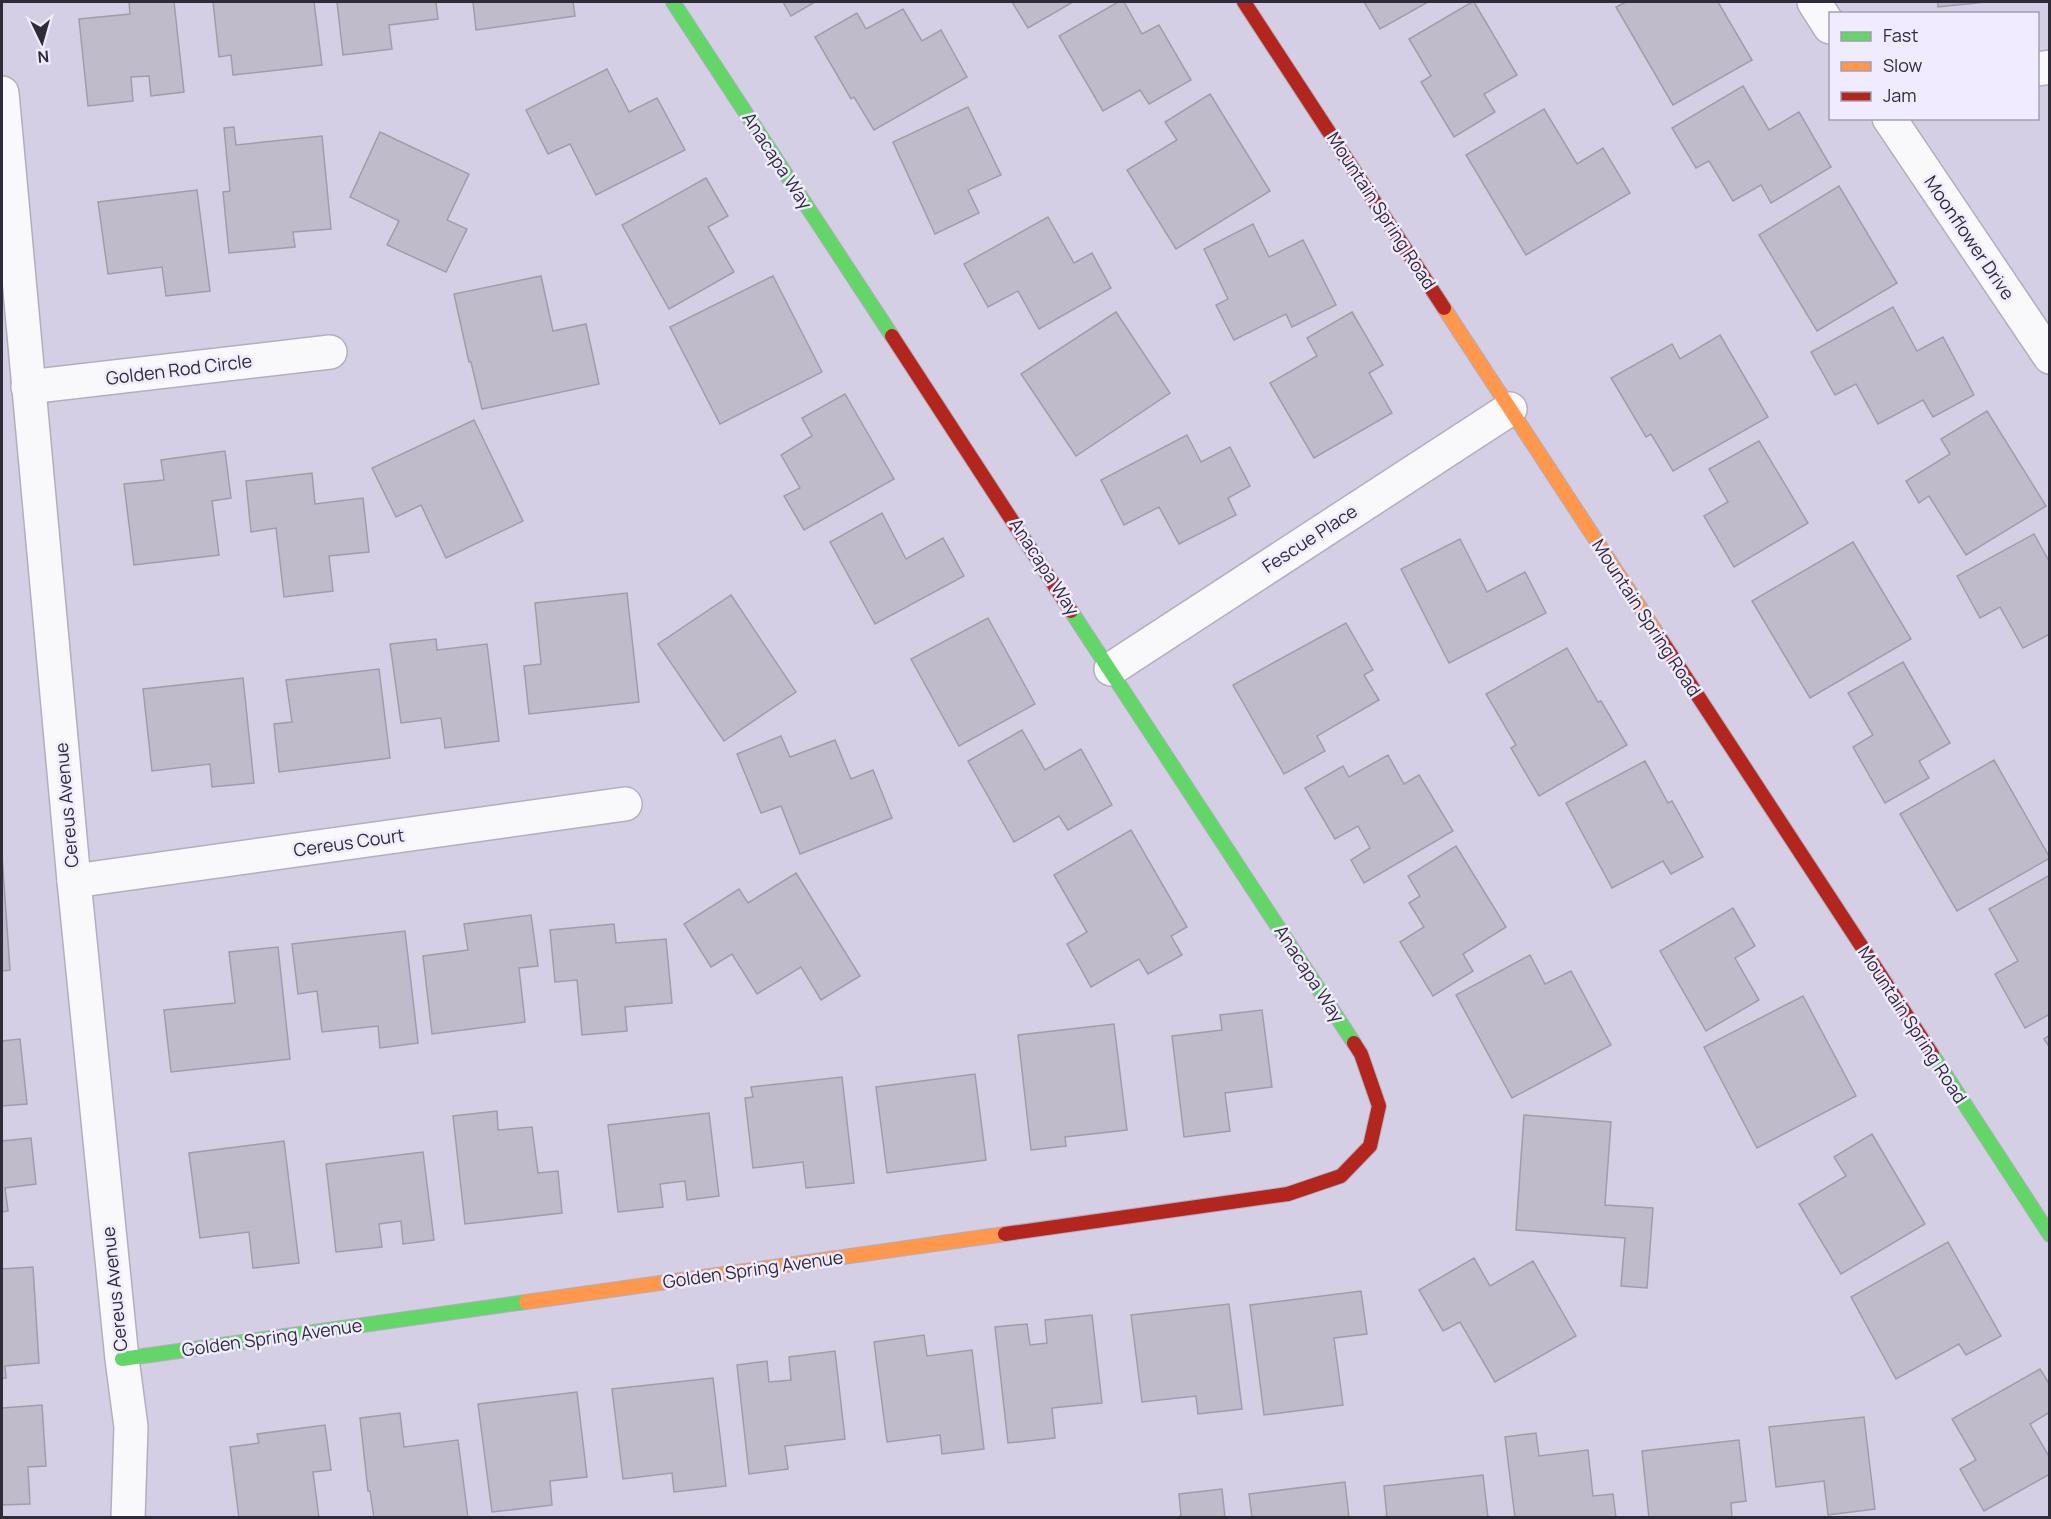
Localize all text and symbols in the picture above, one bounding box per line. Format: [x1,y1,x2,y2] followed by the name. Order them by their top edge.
[12,12,72,72] north arrow
[1829,12,2039,120] legend
[1883,23,1918,47] text: Fast
[37,45,50,68] text: N
[1883,53,1923,77] text: Slow
[1883,83,1917,107] text: Jam
[737,107,818,214] street label: Anacapa Way
[1322,127,1442,294] street label: Mountain Spring Road
[1919,171,2020,304] street label: Moonflower Drive
[105,348,253,390] street label: Golden Rod Circle
[1257,498,1362,578] street label: Fescue Place
[1004,513,1085,620] street label: Anacapa Way
[1587,534,1707,701] street label: Mountain Spring Road
[49,741,83,869] street label: Cereus Avenue
[292,822,406,862] street label: Cereus Court
[1269,920,1350,1027] street label: Anacapa Way
[1853,941,1973,1108] street label: Mountain Spring Road
[96,1225,133,1353] street label: Cereus Avenue
[661,1244,845,1294] street label: Golden Spring Avenue
[180,1312,364,1362] street label: Golden Spring Avenue

